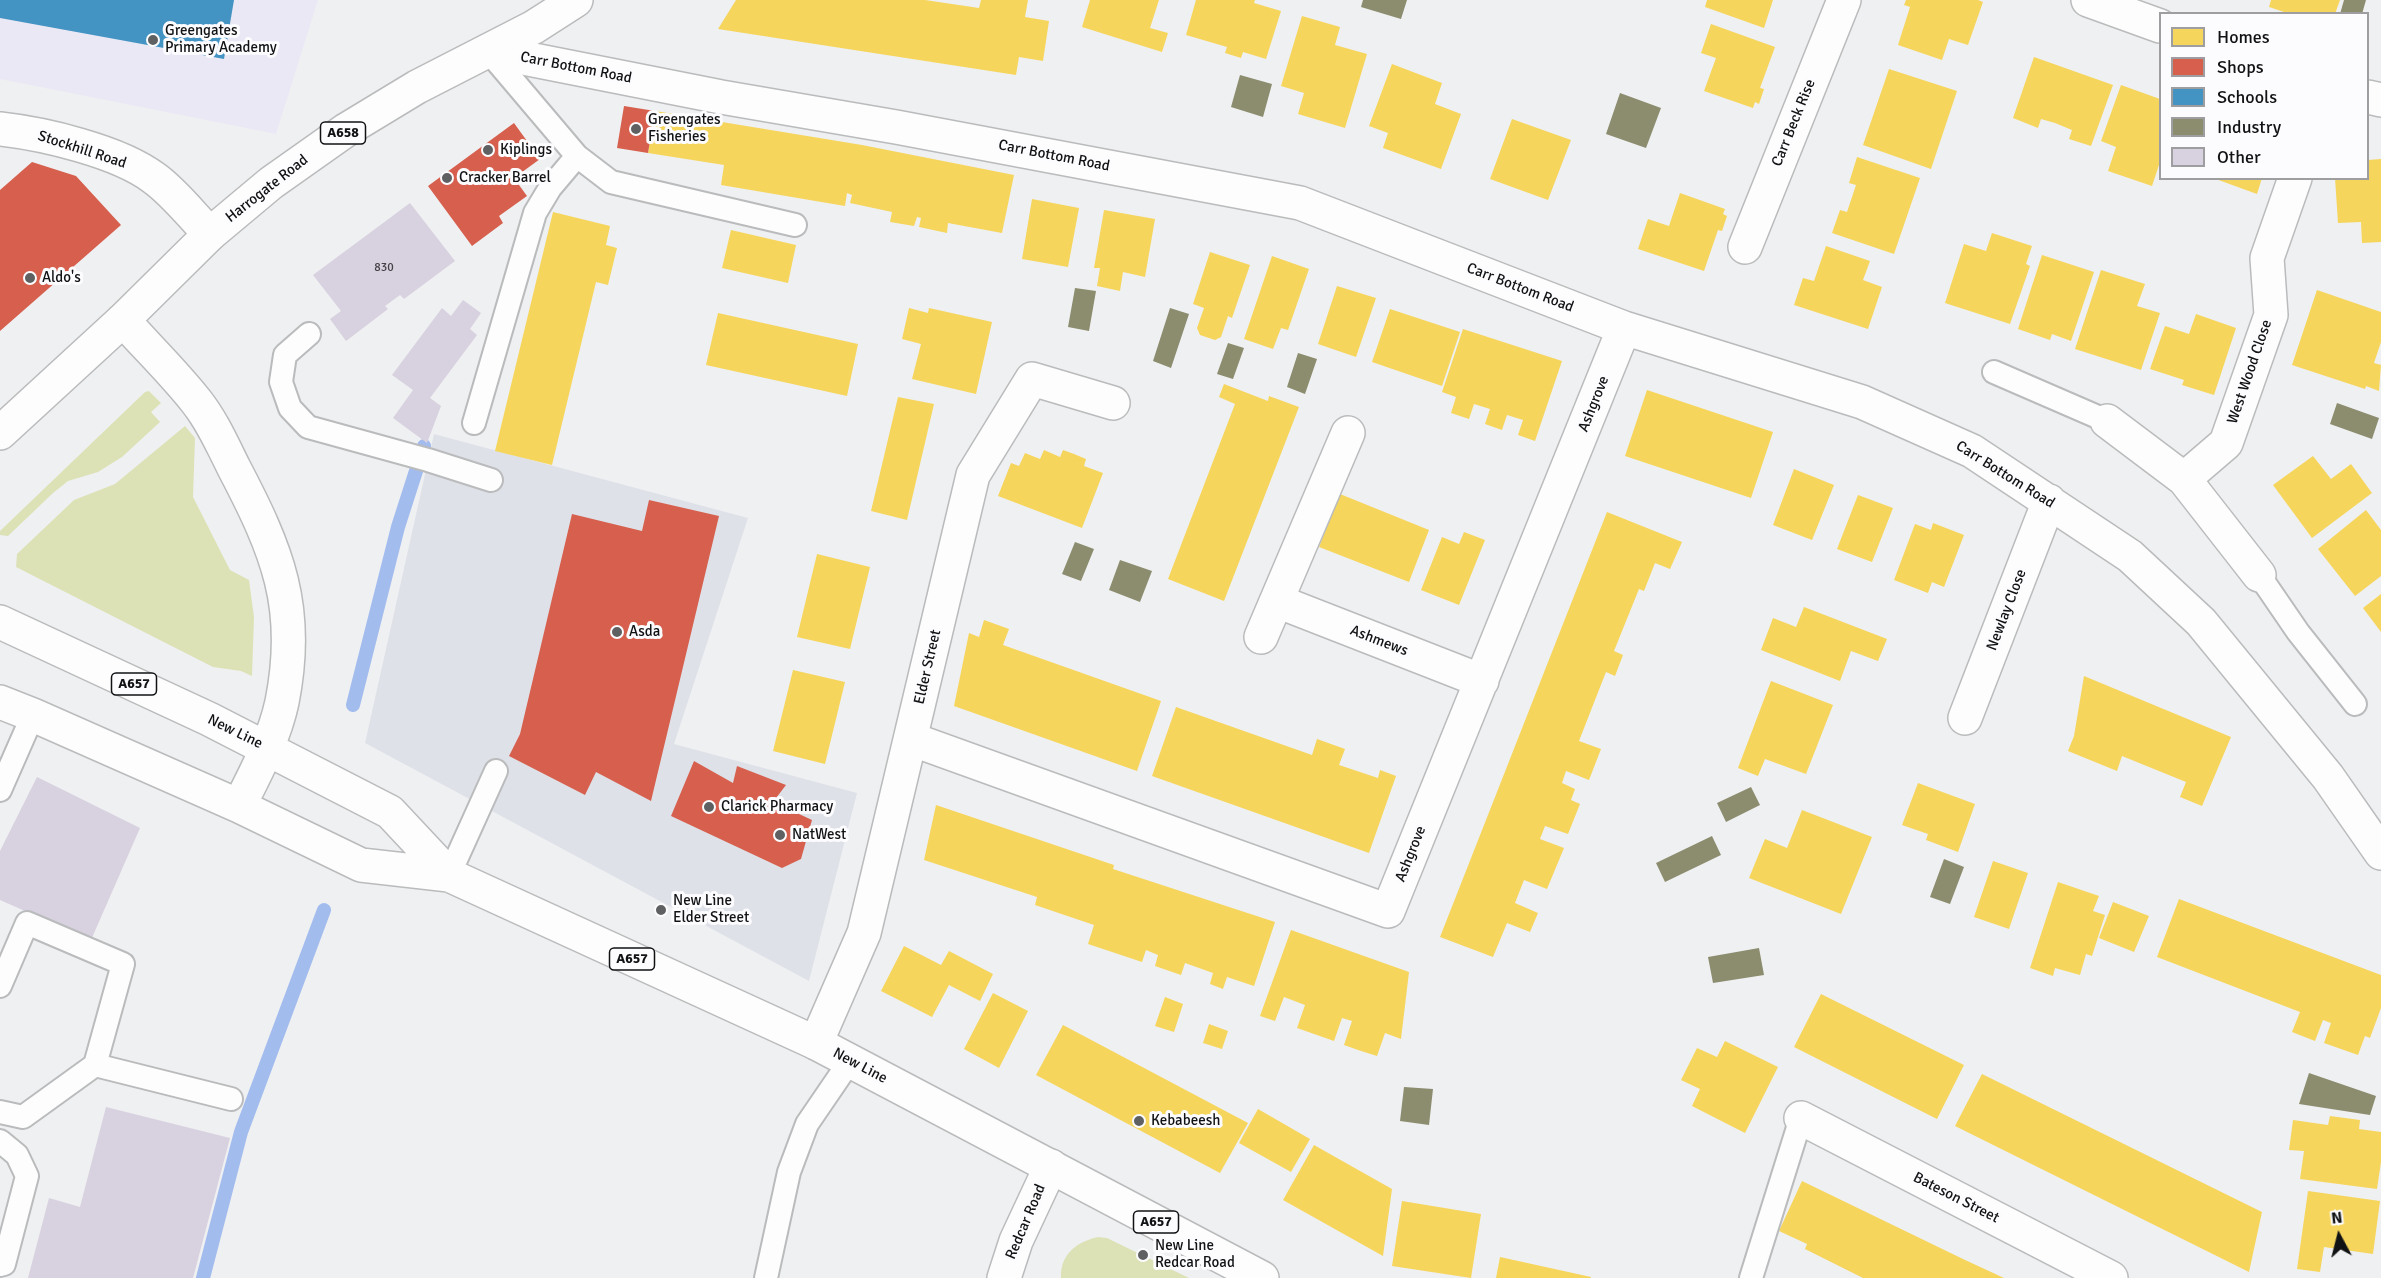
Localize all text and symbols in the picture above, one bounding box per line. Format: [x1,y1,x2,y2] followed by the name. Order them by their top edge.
[2159,12,2369,180] legend
[165,22,277,57] place label: Greengates Primary Academy
[2217,26,2270,48] text: Homes
[146,33,160,47] marker: Greengates Primary Academy
[519,48,633,88] street label: Carr Bottom Road
[2217,56,2264,78] text: Shops
[1768,77,1820,169] street label: Carr Beck Rise
[2217,86,2277,108] text: Schools
[648,111,721,146] place label: Greengates Fisheries
[2217,116,2281,138] text: Industry
[320,122,366,144] road number: A658
[629,122,643,136] marker: Greengates Fisheries
[35,127,129,173] street label: Stockhill Road
[997,136,1111,176] street label: Carr Bottom Road
[500,141,552,159] place label: Kiplings
[481,143,495,157] marker: Kiplings
[2217,146,2261,168] text: Other
[222,151,312,227] street label: Harrogate Road
[459,169,551,187] place label: Cracker Barrel
[440,171,454,185] marker: Cracker Barrel
[1464,259,1576,317] street label: Carr Bottom Road
[374,261,394,275] house number: 830
[42,269,81,287] place label: Aldo's
[23,271,37,285] marker: Aldo's
[2224,318,2276,426] street label: West Wood Close
[1575,373,1613,435] street label: Ashgrove
[1952,437,2058,513] street label: Carr Bottom Road
[1983,567,2031,653] street label: Newlay Close
[1347,622,1411,660] street label: Ashmews
[629,623,660,641] place label: Asda
[610,625,624,639] marker: Asda
[911,628,945,706] street label: Elder Street
[112,673,156,695] road number: A657
[205,711,265,753] street label: New Line
[721,798,833,816] place label: Clarick Pharmacy
[702,800,716,814] marker: Clarick Pharmacy
[1392,823,1430,885] street label: Ashgrove
[792,826,846,844] place label: NatWest
[773,828,787,842] marker: NatWest
[673,892,749,927] place label: New Line Elder Street
[654,903,668,917] marker: New Line Elder Street
[610,948,654,970] road number: A657
[830,1044,890,1088] street label: New Line
[1151,1112,1220,1130] place label: Kebabeesh
[1132,1114,1146,1128] marker: Kebabeesh
[1910,1169,2002,1227] street label: Bateson Street
[1002,1182,1050,1262] street label: Redcar Road
[2309,1206,2369,1266] north arrow
[2330,1208,2344,1229] text: N
[1134,1211,1178,1233] road number: A657
[1155,1237,1235,1272] place label: New Line Redcar Road
[1136,1248,1150,1262] marker: New Line Redcar Road

